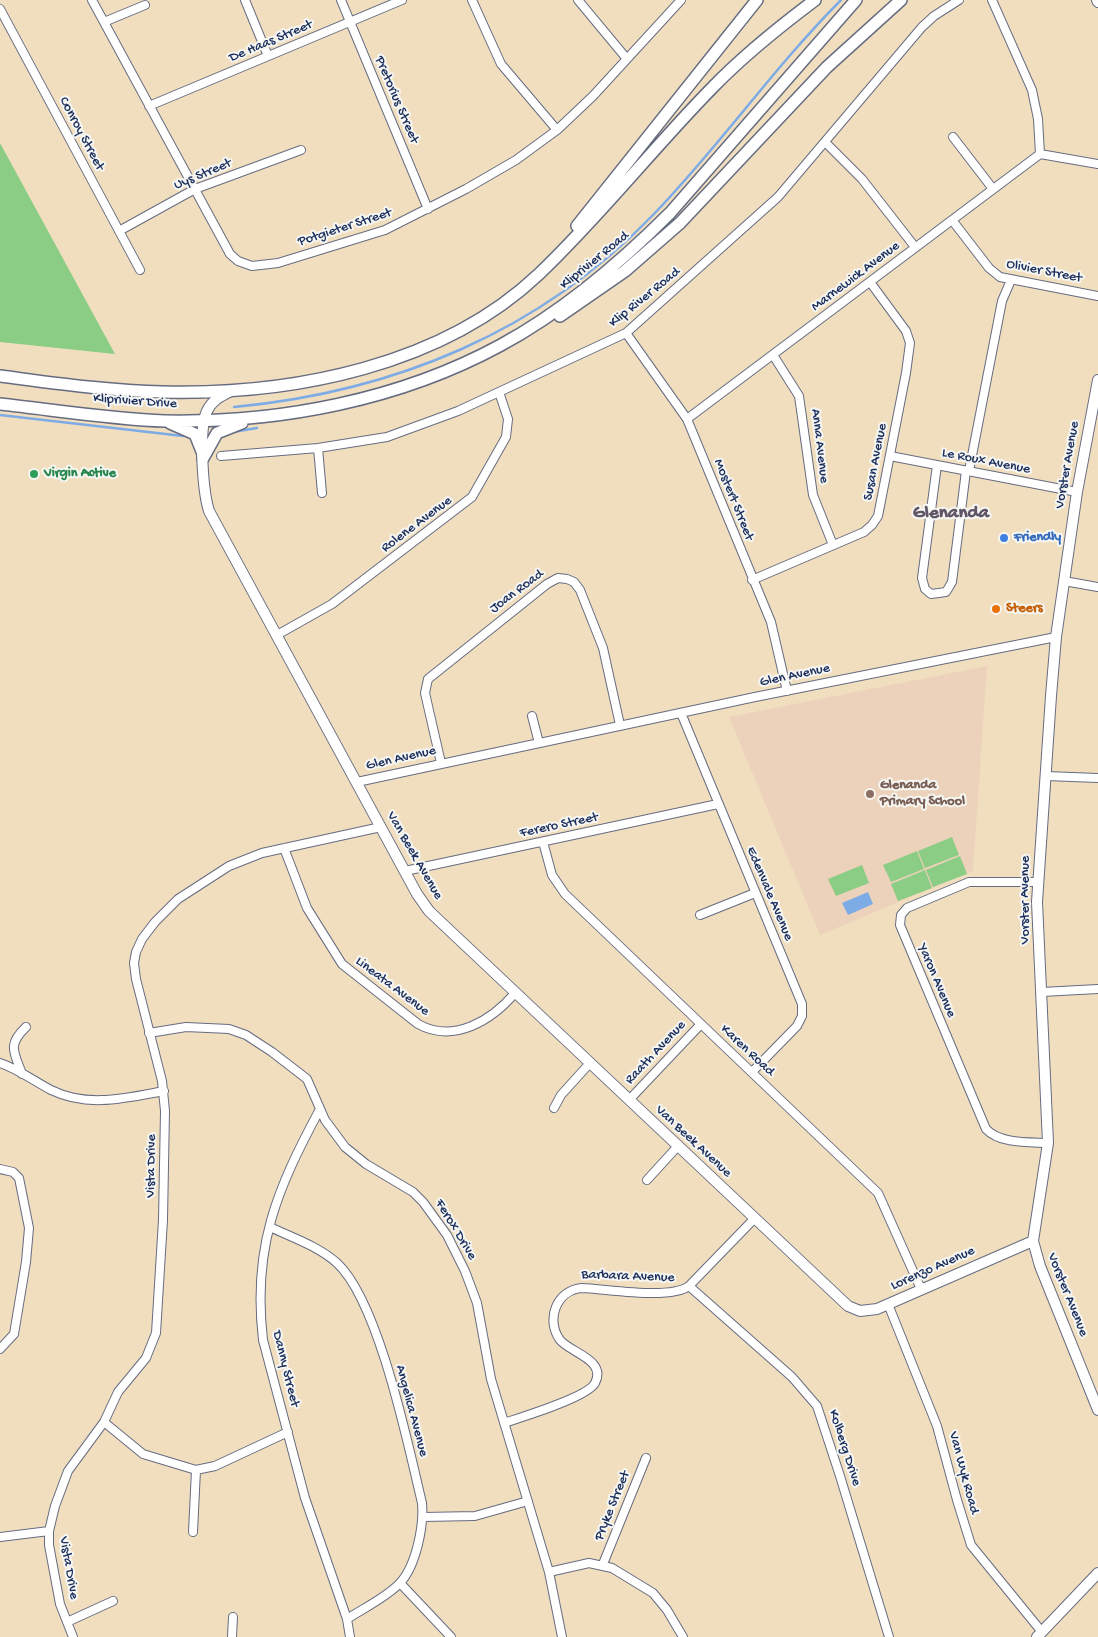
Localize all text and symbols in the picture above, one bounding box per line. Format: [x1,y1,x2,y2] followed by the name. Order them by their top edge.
[227,17,315,67] street label: De Haas Street
[370,54,422,146] street label: Pretorius Street
[55,94,107,174] street label: Conroy Street
[172,155,234,195] street label: Uys Street
[296,205,394,251] street label: Potgieter Street
[557,228,633,294] street label: Kliprivier Road
[808,238,904,316] street label: Marnewick Avenue
[1005,256,1083,288] street label: Olivier Street
[606,264,684,332] street label: Klip River Road
[93,391,177,413] street label: Kliprivier Drive
[806,408,832,484] street label: Anna Avenue
[1052,420,1084,510] street label: Vorster Avenue
[860,422,892,502] street label: Susan Avenue
[940,445,1032,479] street label: Le Roux Avenue
[709,457,757,543] street label: Mostert Street
[44,466,116,482] place label: Virgin Active
[28,468,40,480] marker: Virgin Active
[378,493,456,557] street label: Rolene Avenue
[913,503,989,525] district label: Glenanda
[1014,530,1061,546] place label: Friendly
[998,532,1010,544] marker: Friendly
[487,566,547,618] street label: Joan Road
[1006,601,1043,617] place label: Steers
[990,603,1002,615] marker: Steers
[758,660,832,692] street label: Glen Avenue
[364,743,438,775] street label: Glen Avenue
[880,778,965,810] place label: Glenanda Primary School
[864,788,876,800] marker: Glenanda Primary School
[382,809,446,903] street label: Van Beek Avenue
[518,810,600,842] street label: Ferero Street
[742,844,796,944] street label: Edenvale Avenue
[1018,856,1034,944] street label: Vorster Avenue
[913,942,959,1020] street label: Yaron Avenue
[352,954,432,1020] street label: Lineata Avenue
[622,1017,690,1089] street label: Raath Avenue
[716,1022,778,1080] street label: Karen Road
[651,1102,735,1182] street label: Van Beek Avenue
[143,1134,161,1198] street label: Vista Drive
[430,1197,480,1263] street label: Ferox Drive
[888,1243,978,1295] street label: Lorenzo Avenue
[1043,1251,1091,1339] street label: Vorster Avenue
[581,1267,675,1287] street label: Barbara Avenue
[267,1329,303,1409] street label: Danny Street
[391,1363,431,1459] street label: Angelica Avenue
[824,1408,864,1488] street label: Kolberg Drive
[944,1430,982,1516] street label: Van Wyk Road
[591,1469,635,1543] street label: Pryke Street
[54,1535,82,1601] street label: Vista Drive

